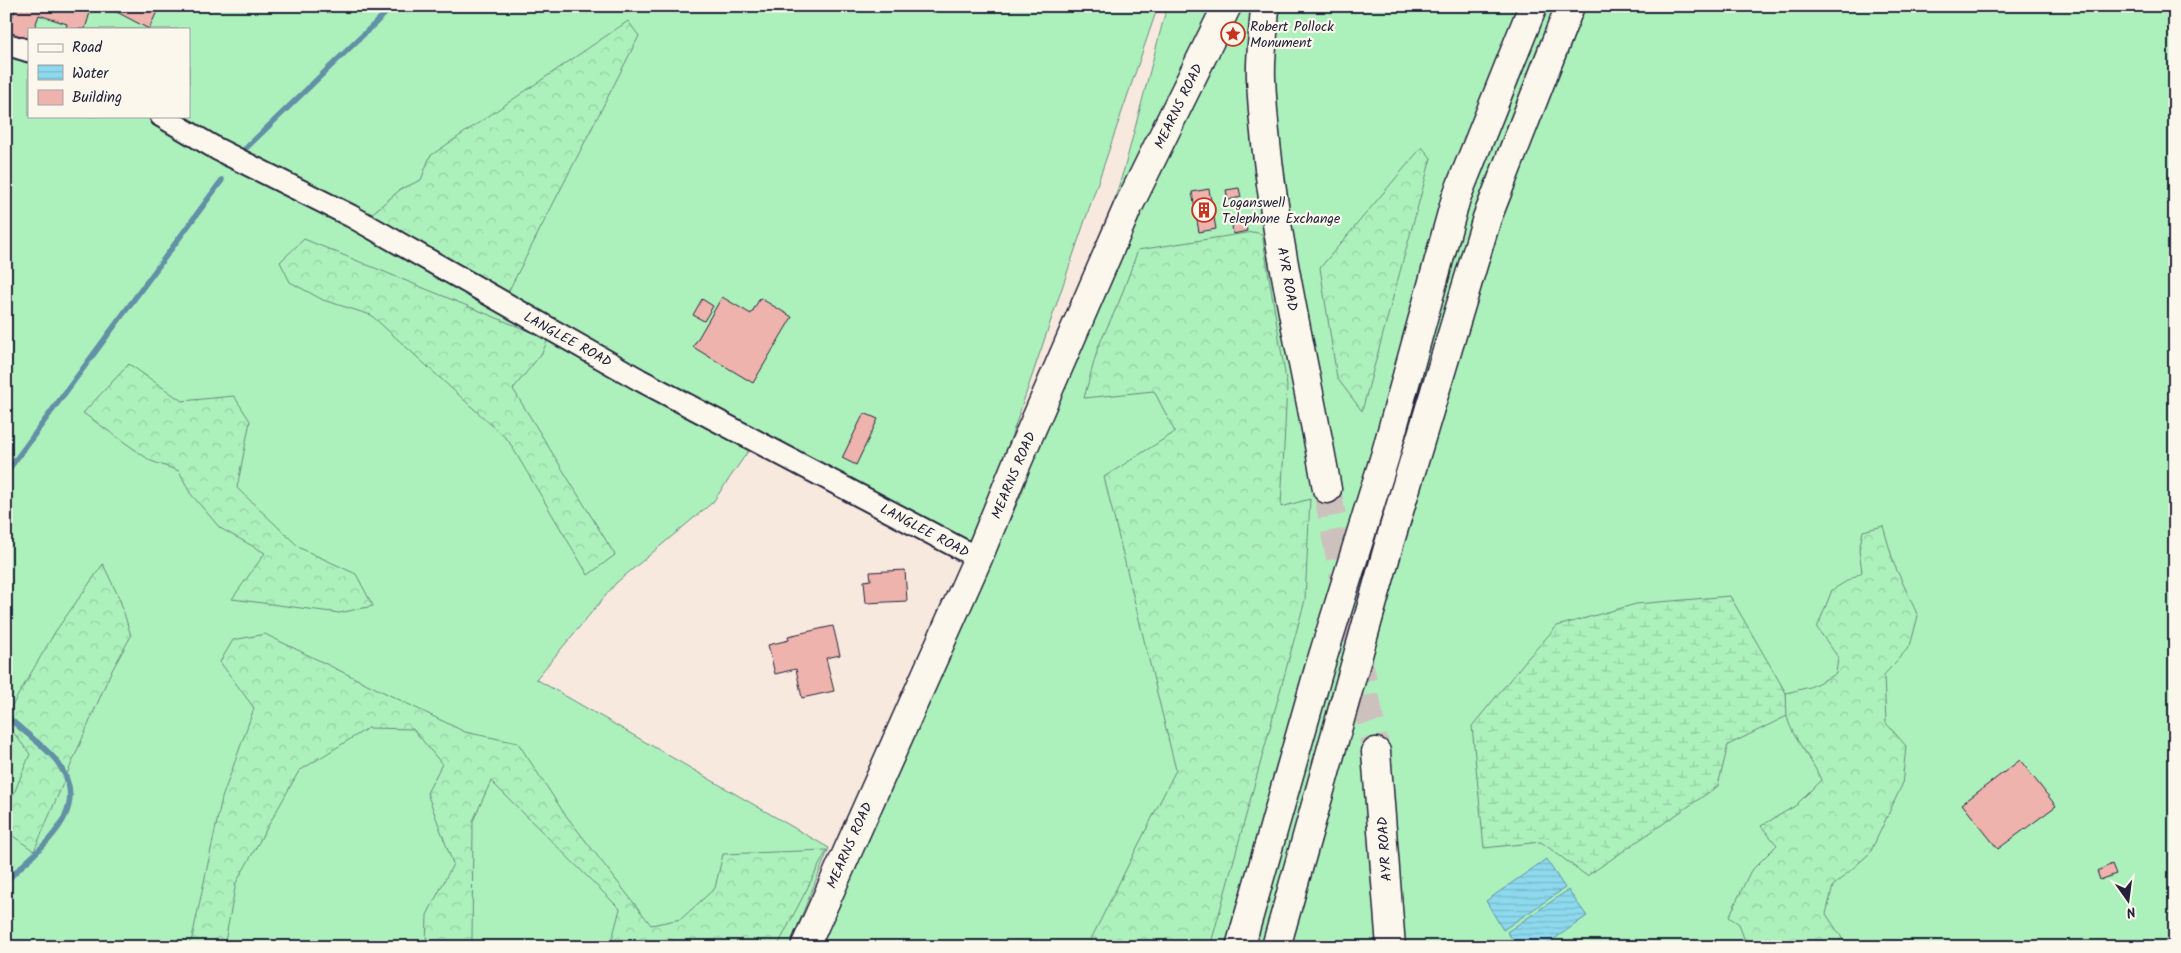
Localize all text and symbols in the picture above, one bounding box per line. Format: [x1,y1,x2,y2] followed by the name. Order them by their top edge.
[1250,16,1334,54] place label: Robert Pollock Monument
[1220,21,1246,47] place icon: Robert Pollock Monument
[28,28,190,118] legend
[72,36,103,60] text: Road
[1149,60,1209,153] street label: MEARNS ROAD
[72,62,109,86] text: Water
[72,86,122,110] text: Building
[1222,192,1341,230] place label: Loganswell Telephone Exchange
[1191,197,1217,223] building icon: Loganswell Telephone Exchange
[1271,245,1303,313] street label: AYR ROAD
[519,306,616,373] street label: LANGLEE ROAD
[986,428,1042,522] street label: MEARNS ROAD
[876,498,973,564] street label: LANGLEE ROAD
[821,799,879,892] street label: MEARNS ROAD
[1372,816,1398,882] street label: AYR ROAD
[2104,876,2154,926] north arrow
[2124,900,2138,923] text: N

